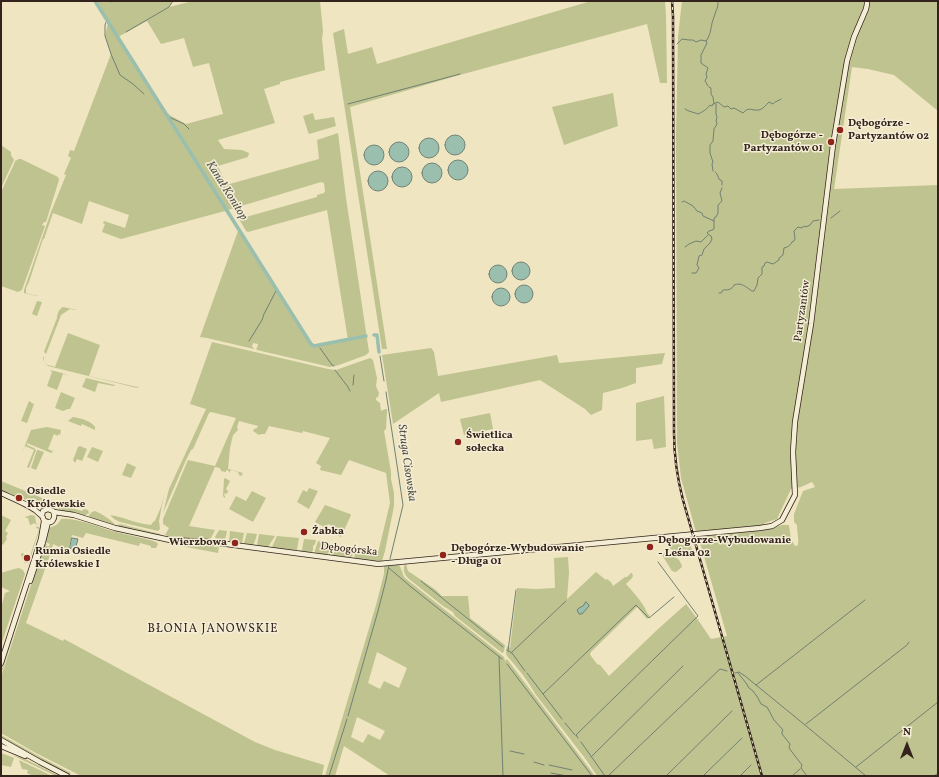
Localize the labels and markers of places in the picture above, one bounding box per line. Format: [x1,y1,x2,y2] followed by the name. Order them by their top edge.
[848,117,929,143] place label: Dębogórze - Partyzantów 02
[835,125,845,135] marker: Dębogórze - Partyzantów 02
[743,129,823,155] place label: Dębogórze - Partyzantów 01
[826,137,836,147] marker: Dębogórze - Partyzantów 01
[466,429,513,455] place label: Świetlica sołecka
[453,437,463,447] marker: Świetlica sołecka
[27,485,85,511] place label: Osiedle Królewskie
[14,493,24,503] marker: Osiedle Królewskie
[312,525,344,539] place label: Żabka
[299,527,309,537] marker: Żabka
[658,534,791,560] place label: Dębogórze-Wybudowanie - Leśna 02
[169,536,227,550] place label: Wierzbowa
[230,538,240,548] marker: Wierzbowa
[451,542,584,568] place label: Dębogórze-Wybudowanie - Długa 01
[645,542,655,552] marker: Dębogórze-Wybudowanie - Leśna 02
[35,545,111,571] place label: Rumia Osiedle Królewskie I
[438,550,448,560] marker: Dębogórze-Wybudowanie - Długa 01
[22,553,32,563] marker: Rumia Osiedle Królewskie I

